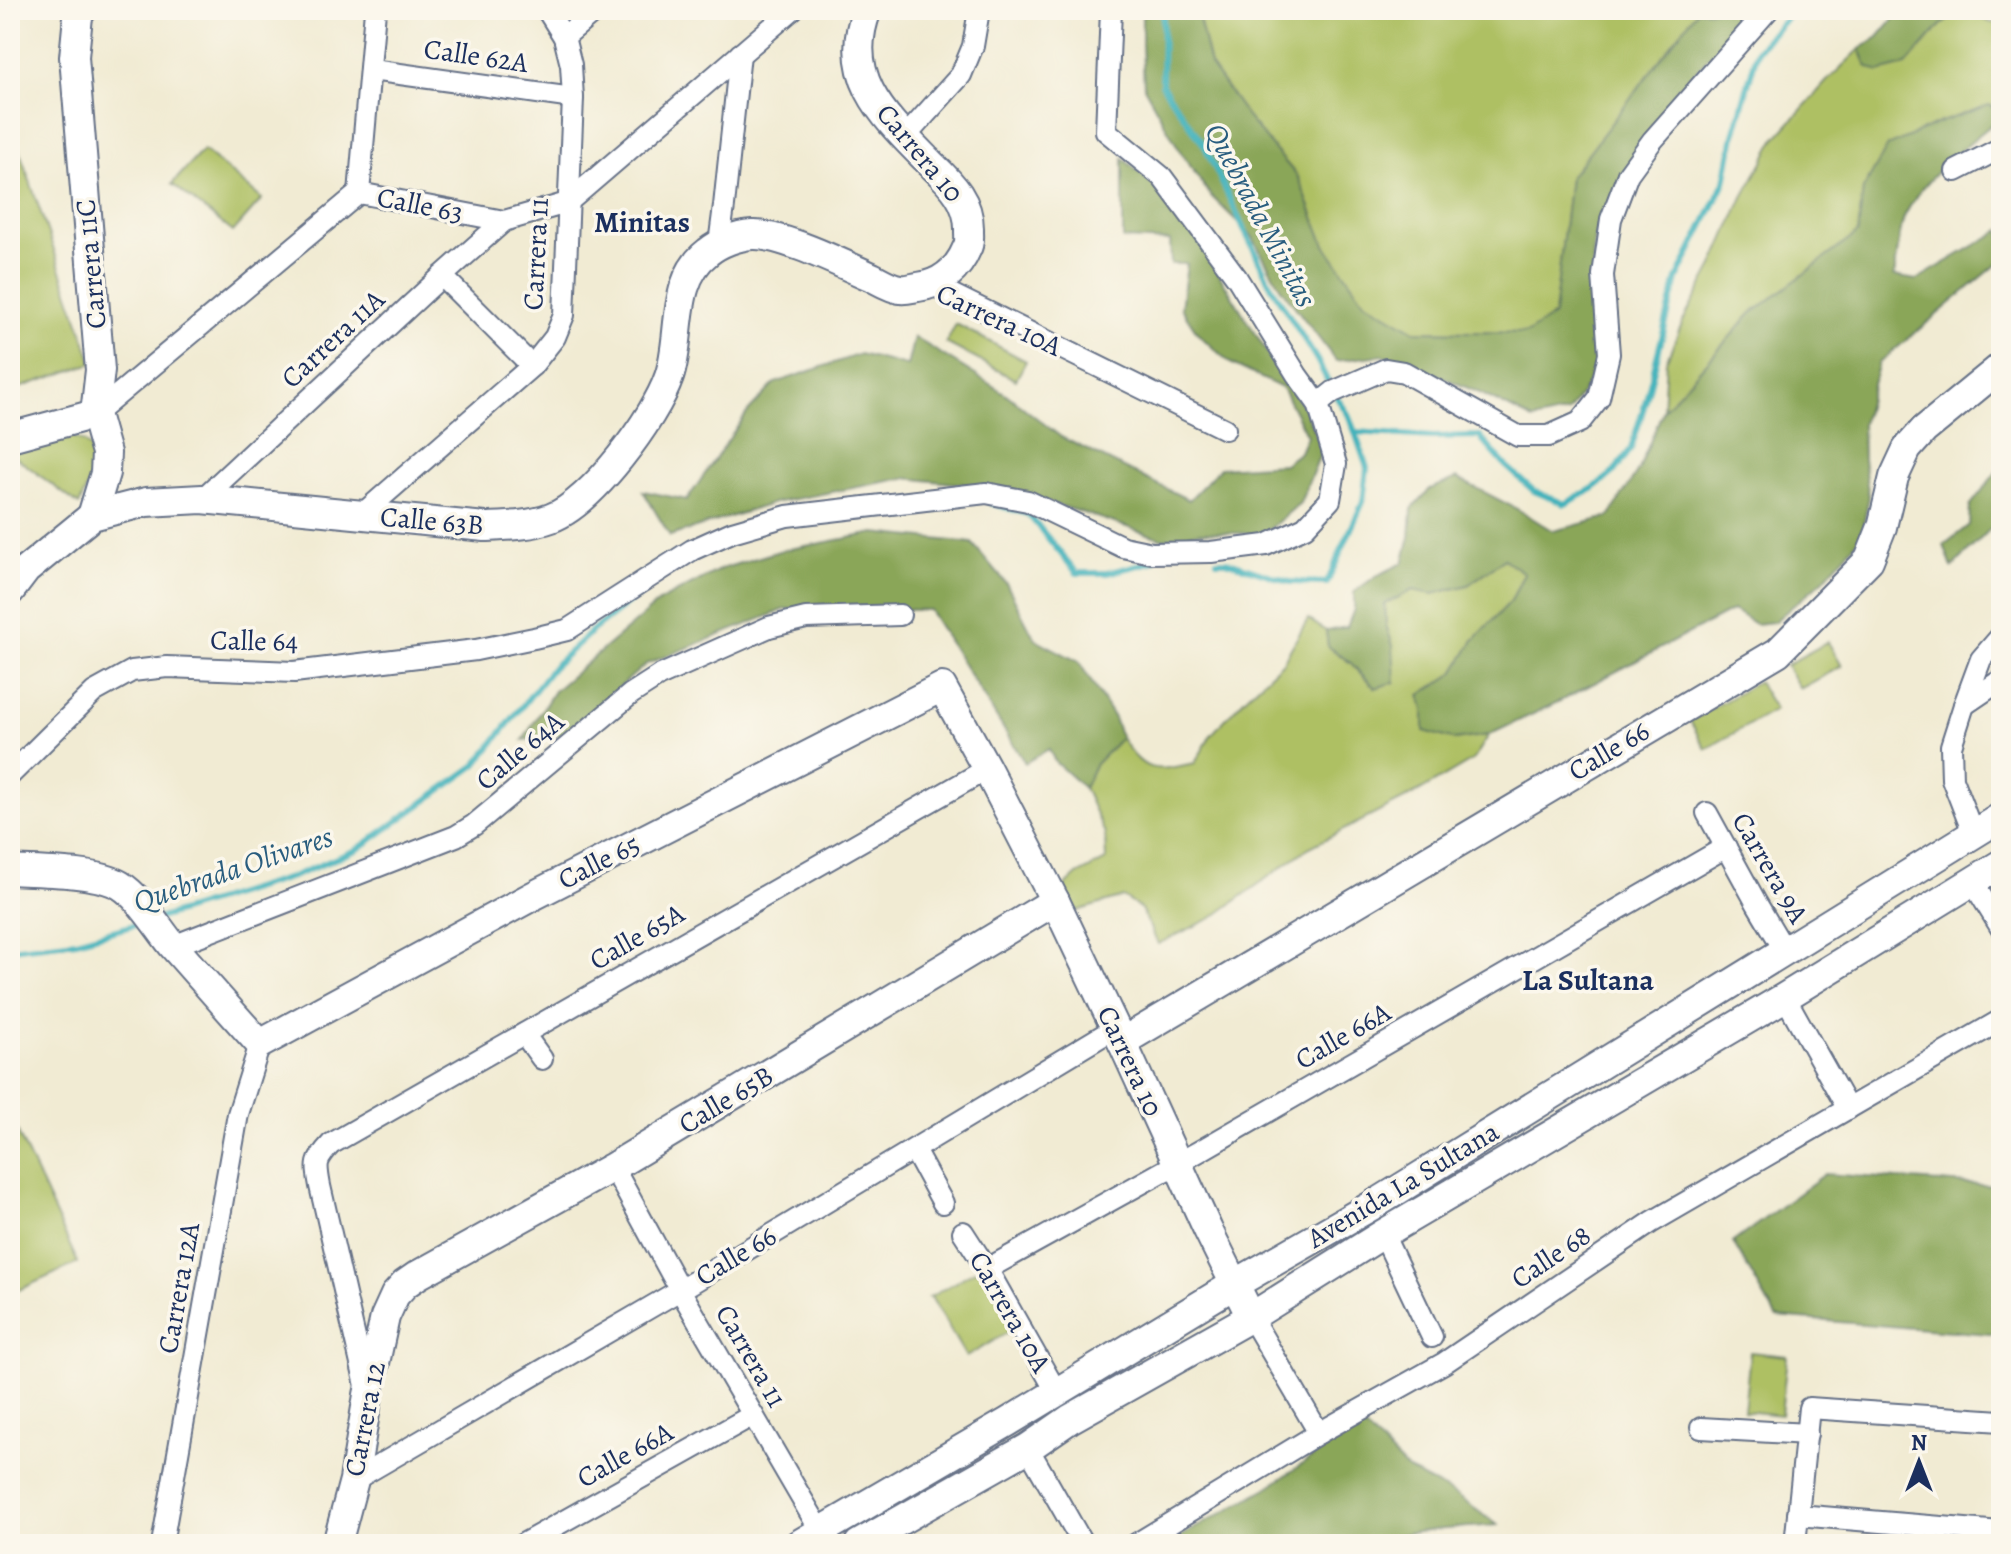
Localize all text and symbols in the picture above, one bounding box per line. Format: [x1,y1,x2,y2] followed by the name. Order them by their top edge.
[421,30,531,82] street label: Calle 62A
[868,96,972,210] street label: Carrera 10
[1196,116,1326,314] water label: Quebrada Minitas
[374,178,466,232] street label: Calle 63
[514,197,558,311] street label: Carrera 11
[66,198,116,330] street label: Carrera 11C
[594,202,690,242] district label: Minitas
[930,274,1068,366] street label: Carrera 10A
[273,281,394,397] street label: Carrera 11A
[379,498,485,544] street label: Calle 63B
[210,621,298,661] street label: Calle 64
[468,703,573,799] street label: Calle 64A
[1561,712,1657,790] street label: Calle 66
[1723,805,1817,931] street label: Carrera 9A
[128,816,338,922] water label: Quebrada Olivares
[551,825,647,899] street label: Calle 65
[583,894,692,979] street label: Calle 65A
[1522,960,1654,1000] district label: La Sultana
[1288,993,1398,1079] street label: Calle 66A
[1088,1000,1172,1122] street label: Carrera 10
[672,1057,780,1143] street label: Calle 65B
[1299,1113,1506,1258] street label: Avenida La Sultana
[1504,1216,1598,1298] street label: Calle 68
[688,1217,784,1295] street label: Calle 66
[149,1219,209,1357] street label: Carrera 12A
[960,1244,1060,1380] street label: Carrera 10A
[706,1298,796,1414] street label: Carrera 11
[335,1358,395,1480] street label: Carrera 12
[570,1413,680,1497] street label: Calle 66A
[1879,1422,1959,1502] north arrow
[1911,1428,1927,1458] text: N

